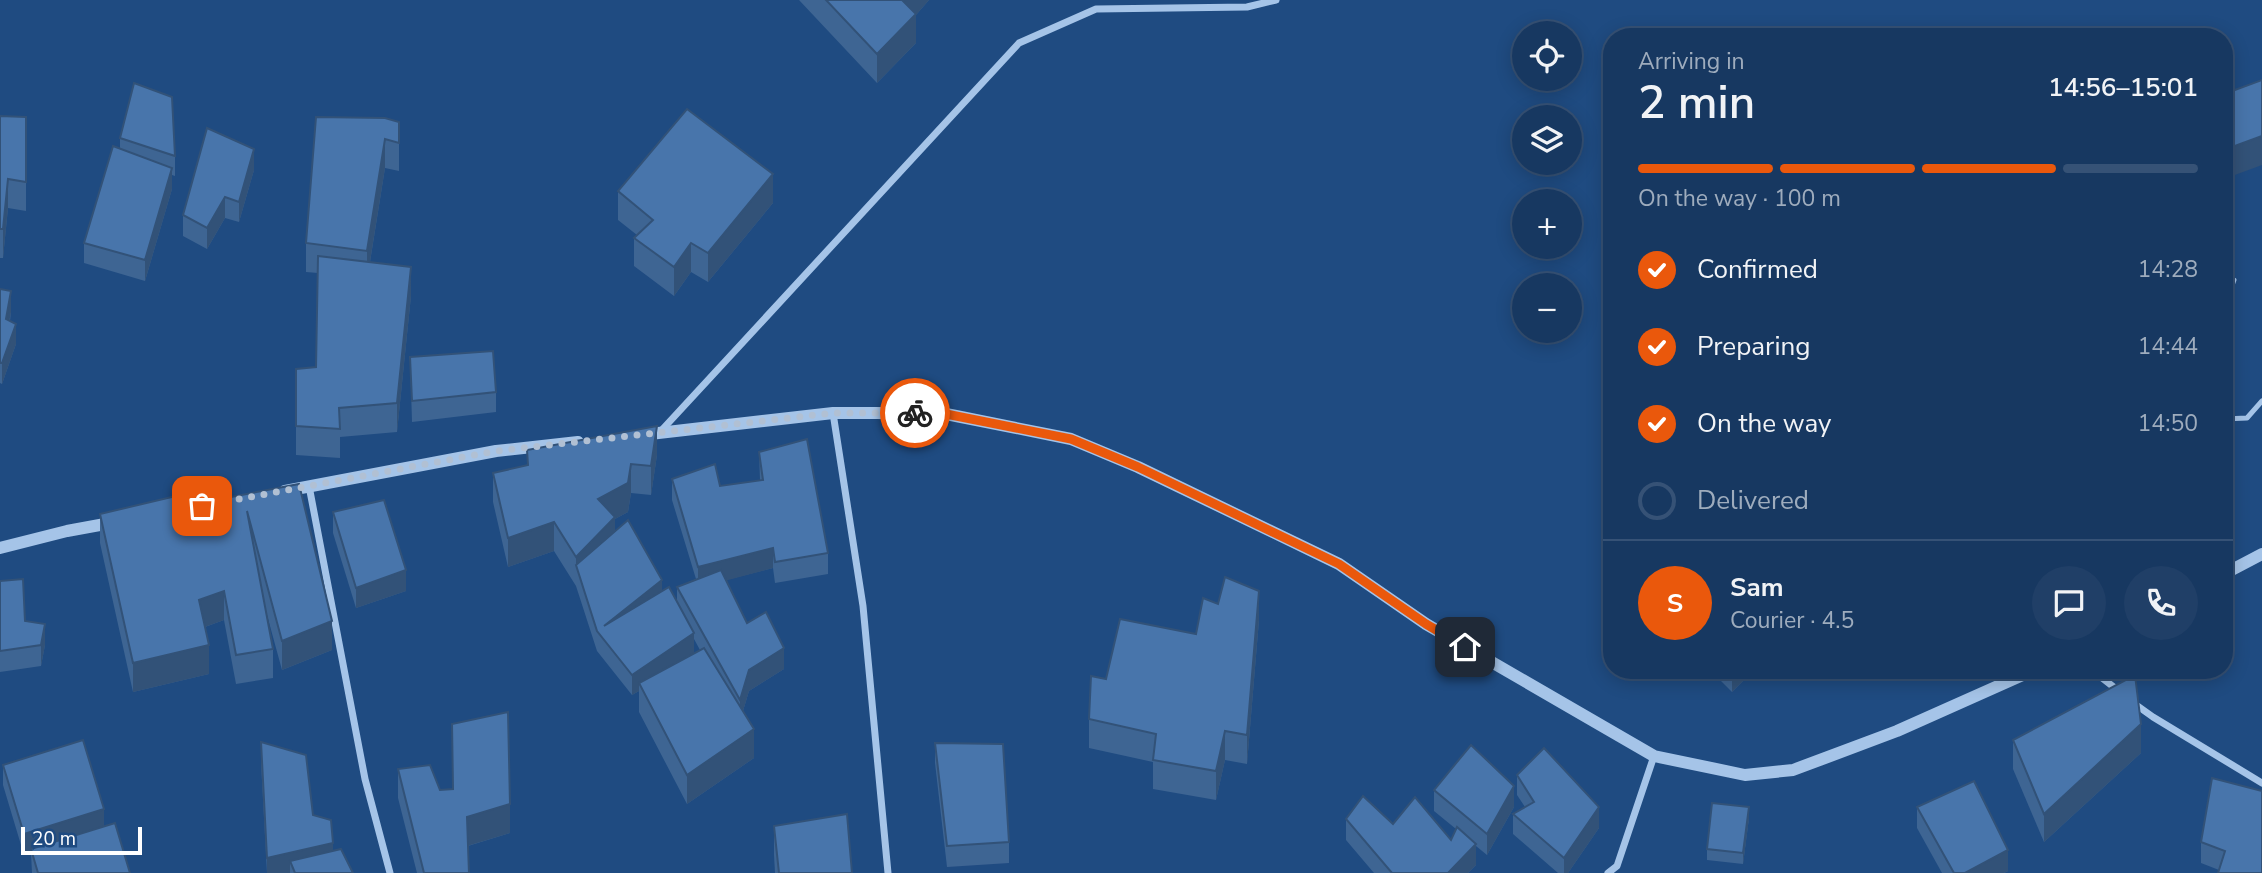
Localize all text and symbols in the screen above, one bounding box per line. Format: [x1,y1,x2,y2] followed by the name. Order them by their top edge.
[1512,21,1582,343] map controls
[1512,21,1582,91] button: locate
[1638,46,1745,77] text: Arriving in
[2048,70,2198,105] text: 14:56–15:01
[1638,71,1755,134] text: 2 min
[1512,105,1582,175] button: layers
[1638,183,1841,214] text: On the way · 100 m
[1512,189,1582,259] button: +
[1638,251,1676,289] icon: check
[1697,252,1818,287] text: Confirmed
[2138,254,2198,285] text: 14:28
[1512,273,1582,343] button: −
[1638,328,1676,366] icon: check
[1697,329,1810,364] text: Preparing
[2138,331,2198,362] text: 14:44
[880,378,950,448] courier
[896,394,934,432] icon: bike
[1638,405,1676,443] icon: check
[1697,406,1831,441] text: On the way
[2138,408,2198,439] text: 14:50
[172,476,232,536] pin
[1697,483,1809,518] text: Delivered
[183,487,221,525] icon: bag
[2032,566,2106,640] button: chat
[2124,566,2198,640] button: phone
[1730,570,1783,605] text: Sam
[1667,586,1683,621] text: S
[1730,605,1854,636] text: Courier · 4.5
[1435,617,1495,677] pin
[1446,628,1484,666] icon: home
[21,824,142,856] scale bar
[32,826,76,852] text: 20 m

